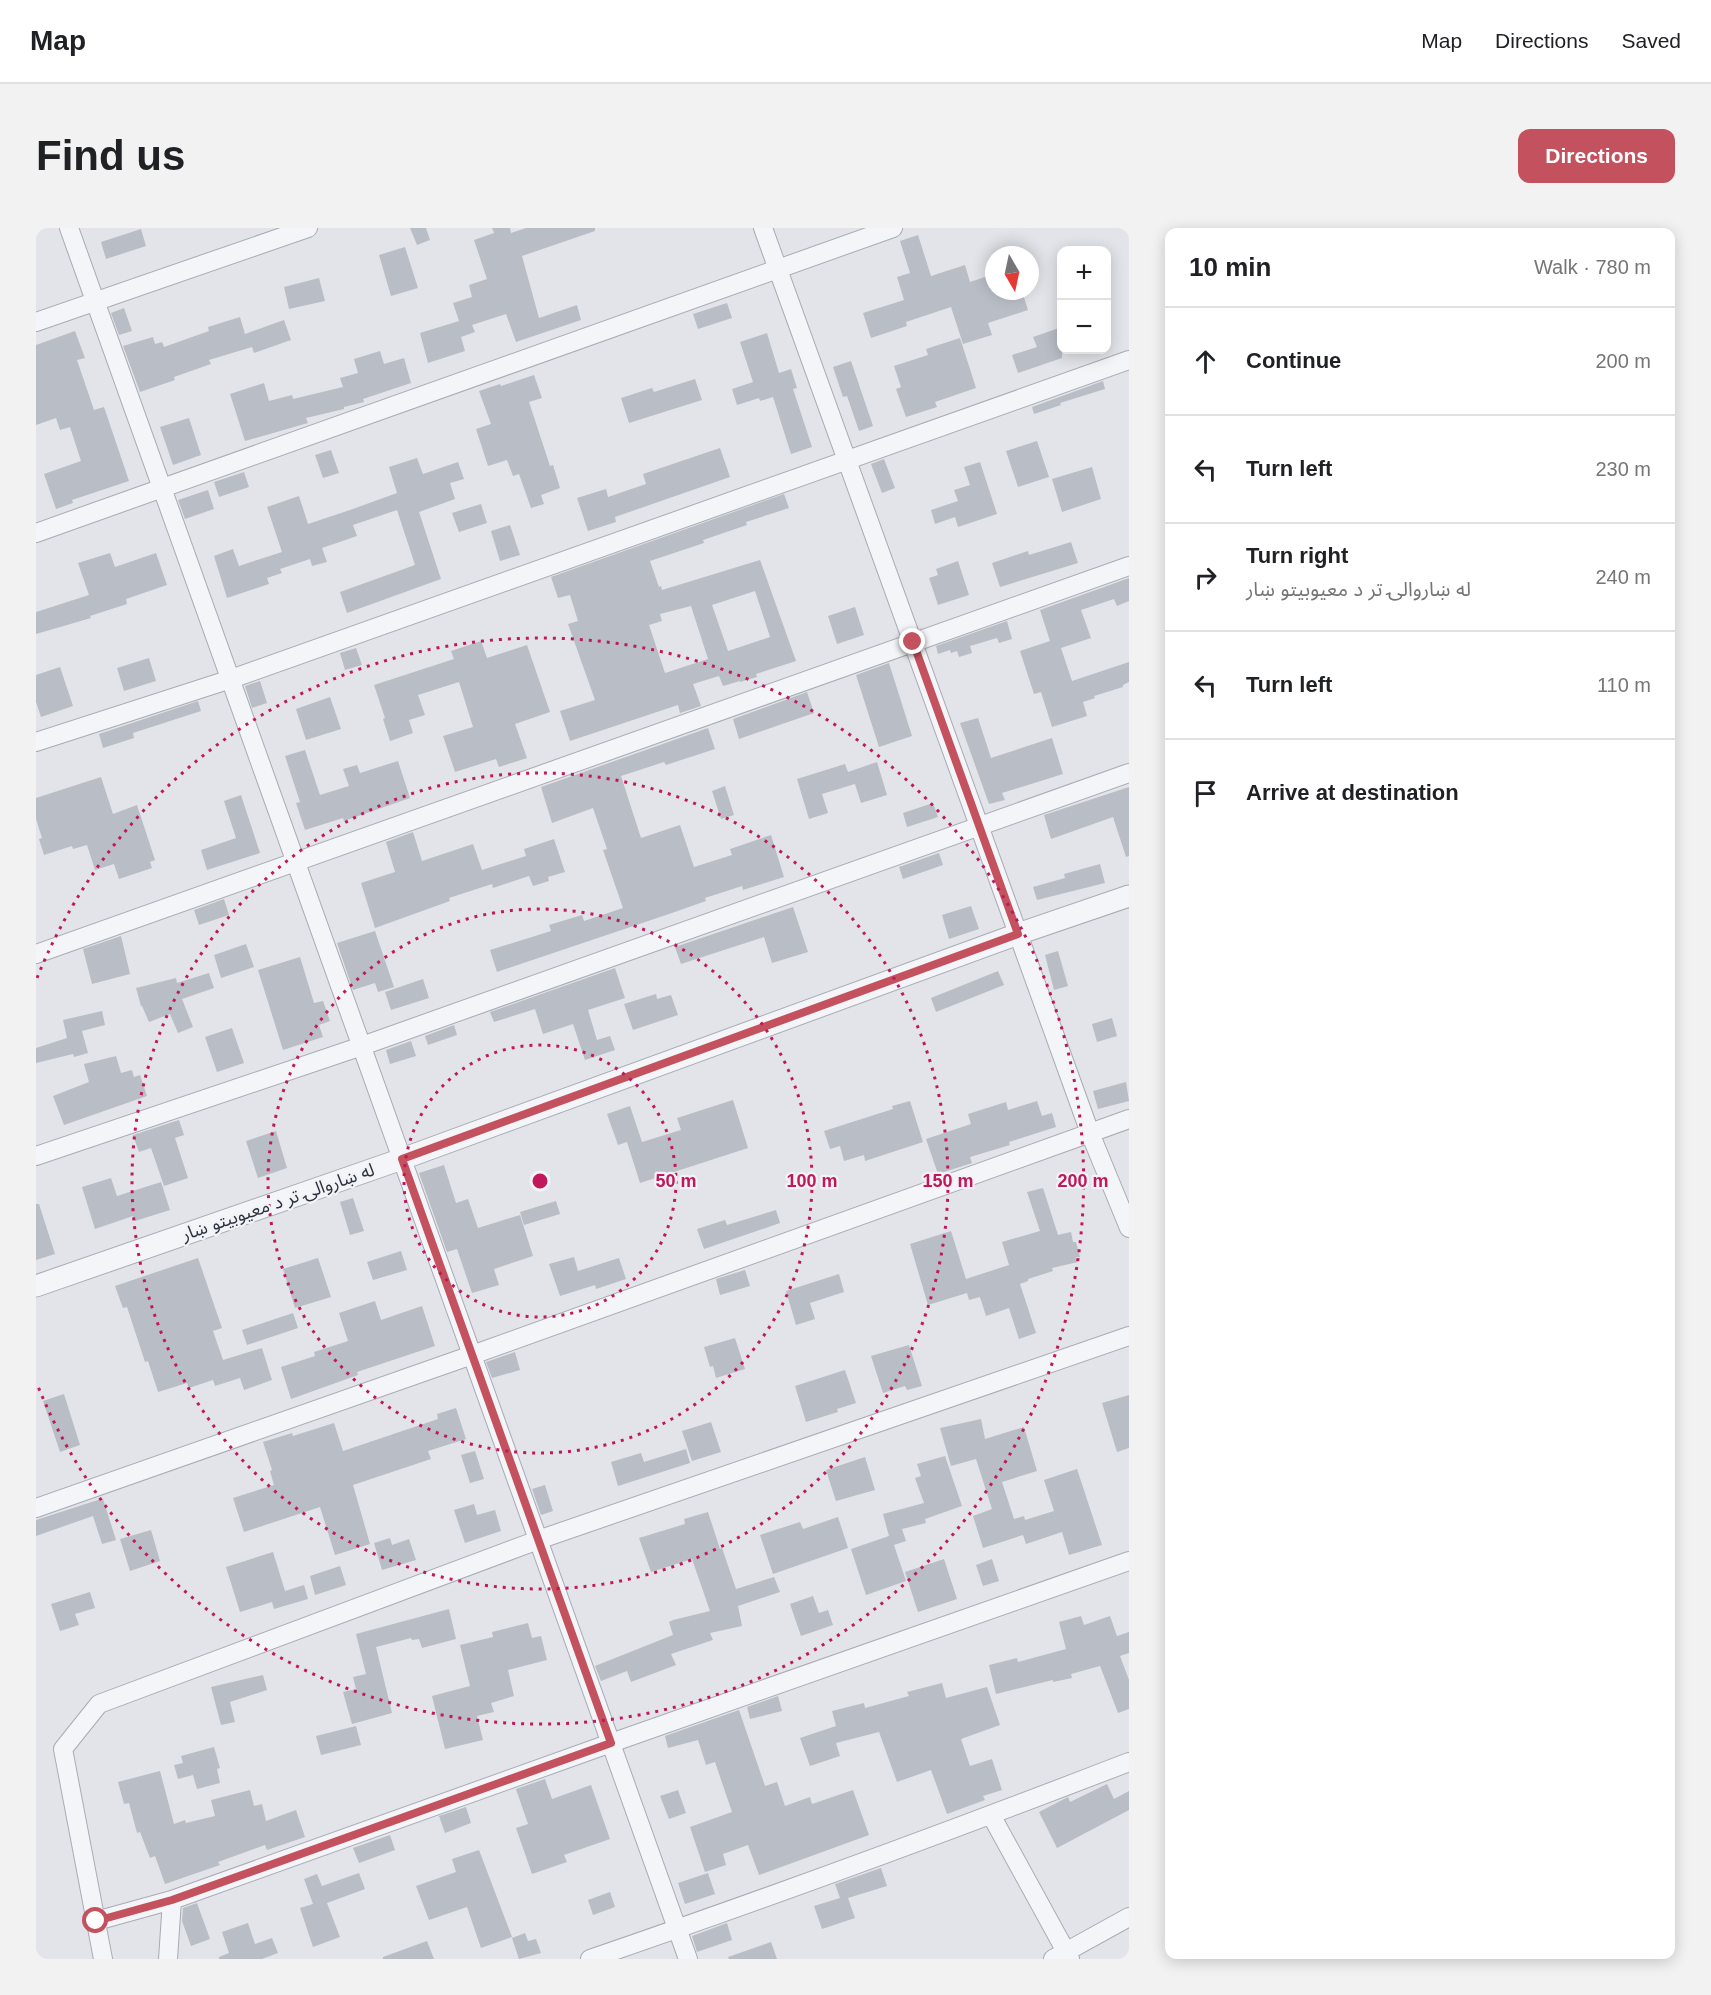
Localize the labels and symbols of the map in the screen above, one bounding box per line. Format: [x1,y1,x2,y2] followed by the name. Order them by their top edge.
[985,246,1039,300] north arrow
[899,628,925,654] route end
[178,1160,377,1246] street label: له ښاروالۍ تر د معیوبیتو ښار
[530,1171,550,1191] centre of rings
[655,1171,697,1191] text: 50 m
[786,1171,838,1191] text: 100 m
[922,1171,974,1191] text: 150 m
[1057,1171,1109,1191] text: 200 m
[82,1907,108,1933] route start

